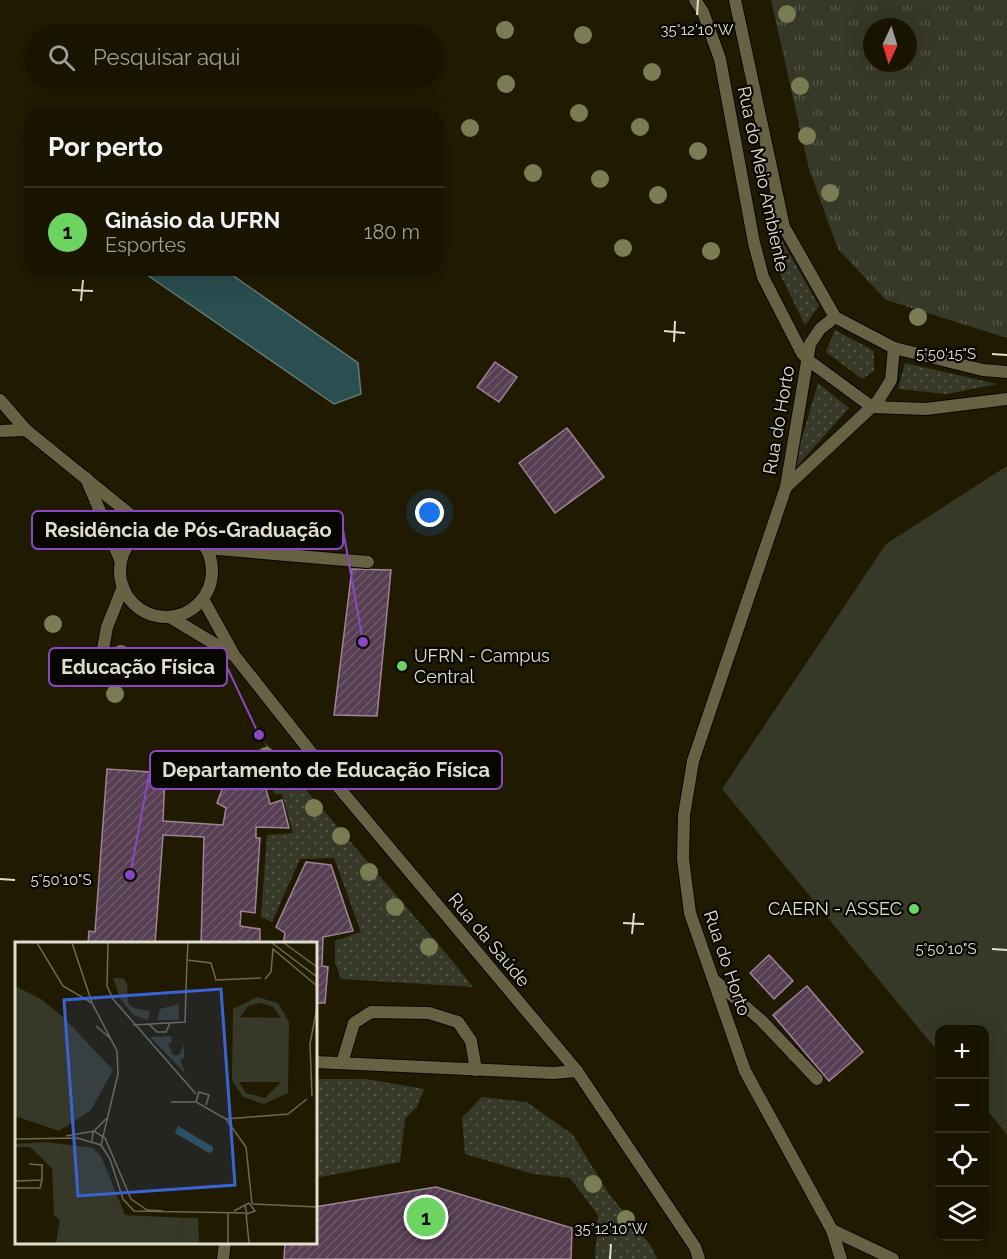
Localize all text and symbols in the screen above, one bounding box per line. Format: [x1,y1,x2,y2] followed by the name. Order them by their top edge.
[863,18,917,72] north arrow
[661,21,734,39] text: 35°12'10"W
[24,24,444,90] search box
[45,41,78,74] icon: search
[93,44,240,70] text: Pesquisar aqui
[734,84,794,274] street label: Rua do Meio Ambiente
[48,132,163,162] text: Por perto
[105,207,280,233] text: Ginásio da UFRN
[63,220,72,244] text: 1
[364,220,420,244] text: 180 m
[105,233,186,257] text: Esportes
[916,345,976,363] text: 5°50'15"S
[759,364,798,476] street label: Rua do Horto
[415,498,444,527] your location
[32,511,343,549] callout: Residência de Pós-Graduação
[44,518,332,542] text: Residência de Pós-Graduação
[414,645,550,687] place label: UFRN - Campus Central
[49,648,227,686] callout: Educação Física
[61,655,215,679] text: Educação Física
[395,659,409,673] marker: UFRN - Campus Central
[150,751,502,789] callout: Departamento de Educação Física
[162,758,490,782] text: Departamento de Educação Física
[30,871,92,889] text: 5°50'10"S
[444,889,535,991] street label: Rua da Saúde
[768,898,902,919] place label: CAERN - ASSEC
[907,902,921,916] marker: CAERN - ASSEC
[700,907,755,1019] street label: Rua do Horto
[915,940,977,958] text: 5°50'10"S
[15,942,316,1244] inset map
[935,1025,989,1241] map controls
[935,1025,989,1079] button: +
[935,1079,989,1133] button: −
[935,1133,989,1187] button: locate
[935,1187,989,1241] button: layers
[406,1194,446,1240] pin: 1
[575,1220,648,1238] text: 35°12'10"W

